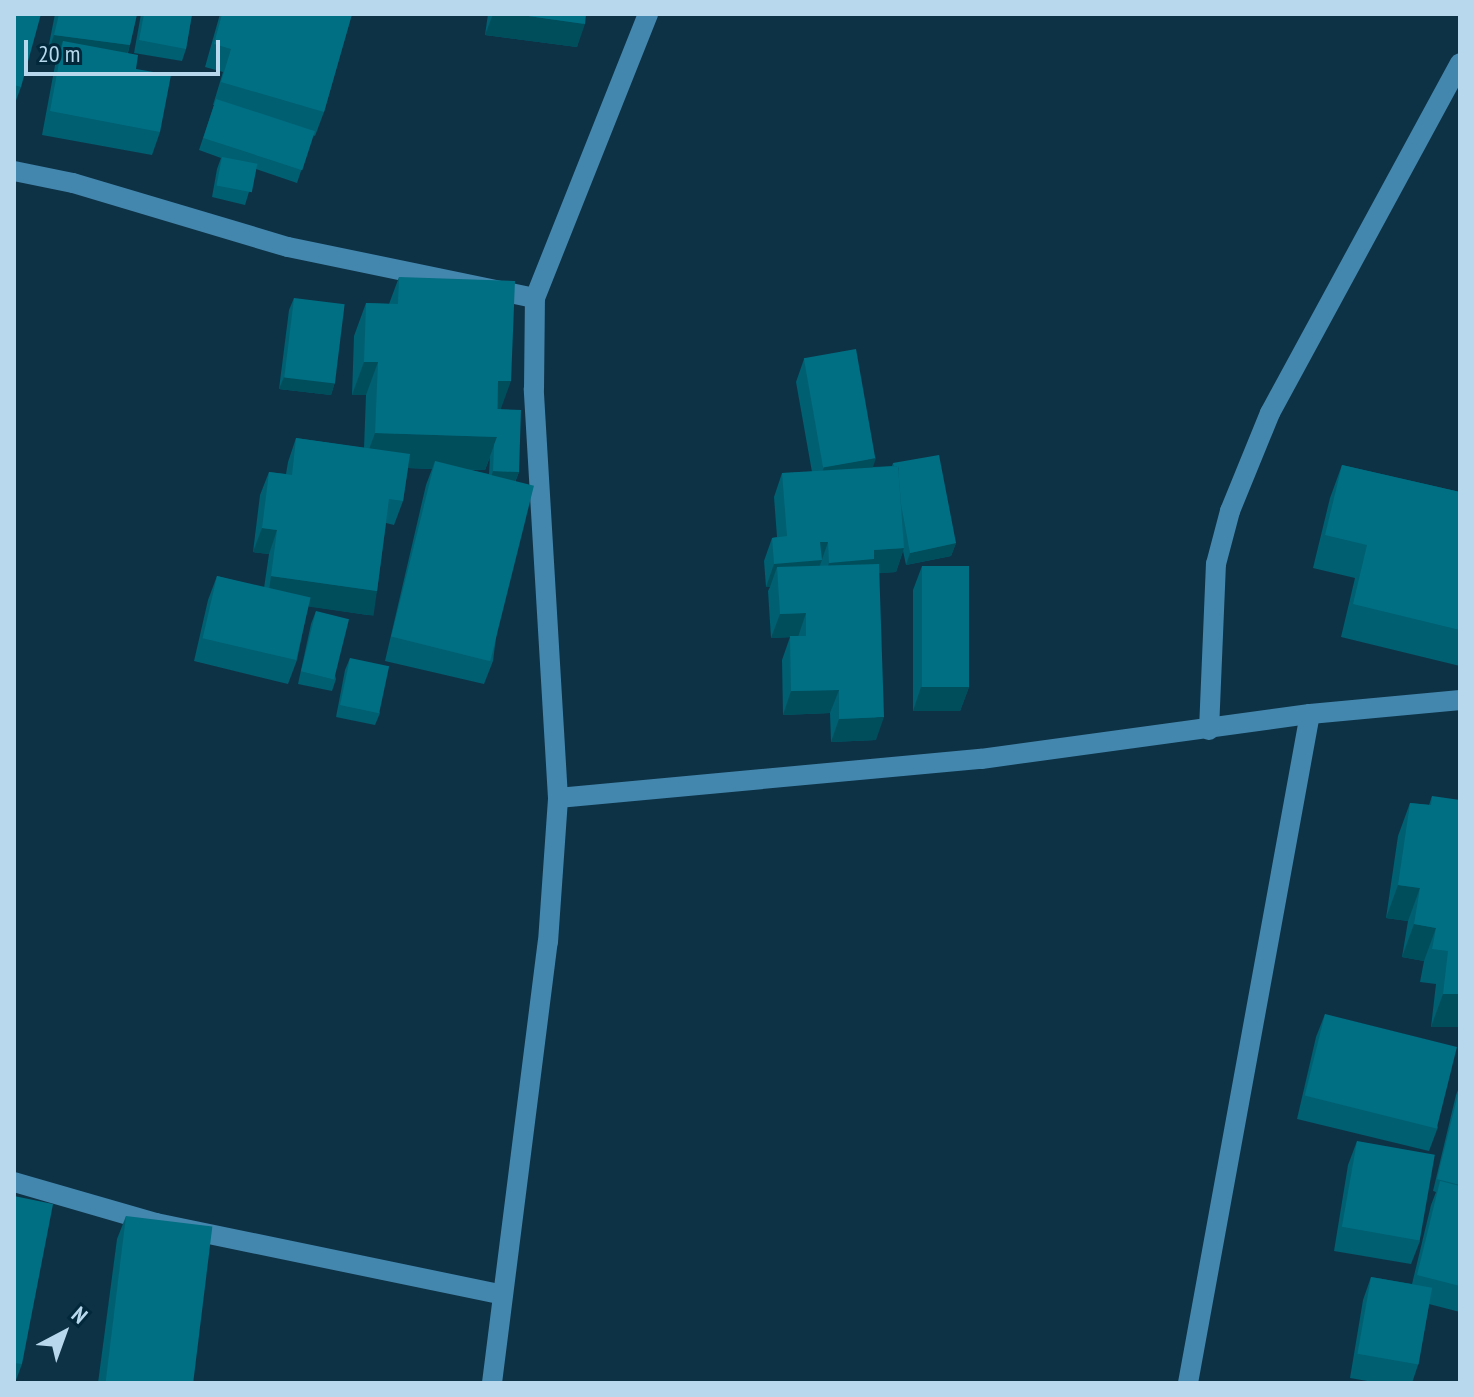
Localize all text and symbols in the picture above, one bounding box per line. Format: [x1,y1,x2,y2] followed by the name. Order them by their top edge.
[28,24,224,74] scale bar
[38,38,80,69] text: 20 m
[24,1293,104,1373] north arrow
[66,1300,93,1329] text: N

